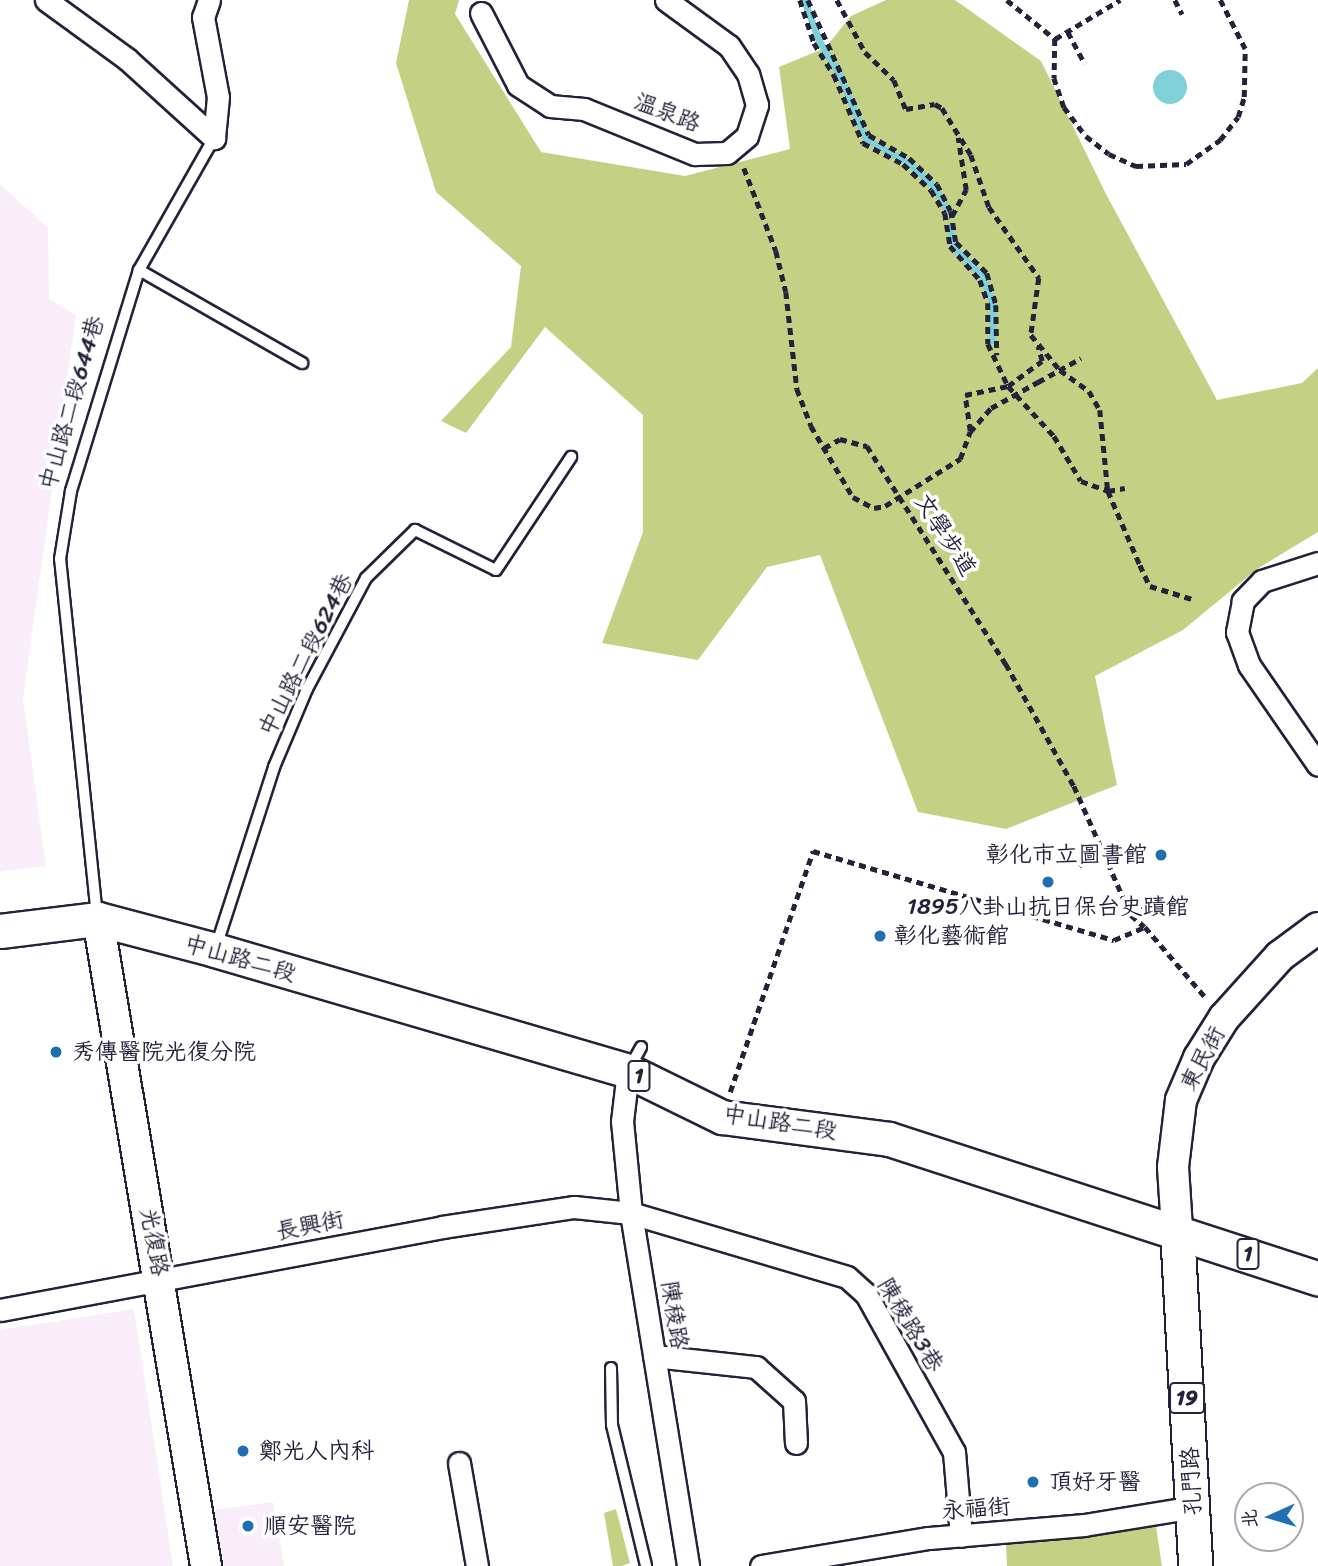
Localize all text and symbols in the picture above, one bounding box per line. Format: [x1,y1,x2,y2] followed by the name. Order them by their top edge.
[630,88,704,138] street label: 溫泉路
[34,313,110,493] street label: 中山路二段644巷
[908,489,982,581] street label: 文學步道
[253,569,359,741] street label: 中山路二段624巷
[986,841,1147,869] place label: 彰化市立圖書館
[1153,847,1169,863] marker: 彰化市立圖書館
[1040,874,1056,890] marker: 1895八卦山抗日保台史蹟館
[907,893,1189,921] place label: 1895八卦山抗日保台史蹟館
[894,922,1009,950] place label: 彰化藝術館
[872,928,888,944] marker: 彰化藝術館
[181,930,299,988] street label: 中山路二段
[1175,1022,1231,1096] street label: 東民街
[72,1038,256,1066] place label: 秀傳醫院光復分院
[46,1042,66,1062] marker: 秀傳醫院光復分院
[627,1058,651,1094] road number: 1
[721,1100,839,1146] street label: 中山路二段
[134,1206,174,1278] street label: 光復路
[274,1206,346,1246] street label: 長興街
[1236,1236,1260,1272] road number: 1
[871,1273,949,1377] street label: 陳稜路3巷
[655,1279,693,1351] street label: 陳稜路
[1168,1380,1206,1416] road number: 19
[259,1437,374,1465] place label: 鄭光人內科
[233,1441,253,1461] marker: 鄭光人內科
[1176,1446,1208,1516] street label: 孔門路
[1049,1468,1141,1496] place label: 頂好牙醫
[1023,1472,1043,1492] marker: 頂好牙醫
[1234,1482,1304,1552] north arrow
[941,1493,1011,1525] street label: 永福街
[1232,1508,1267,1529] text: 北
[264,1512,356,1540] place label: 順安醫院
[238,1516,258,1536] marker: 順安醫院

